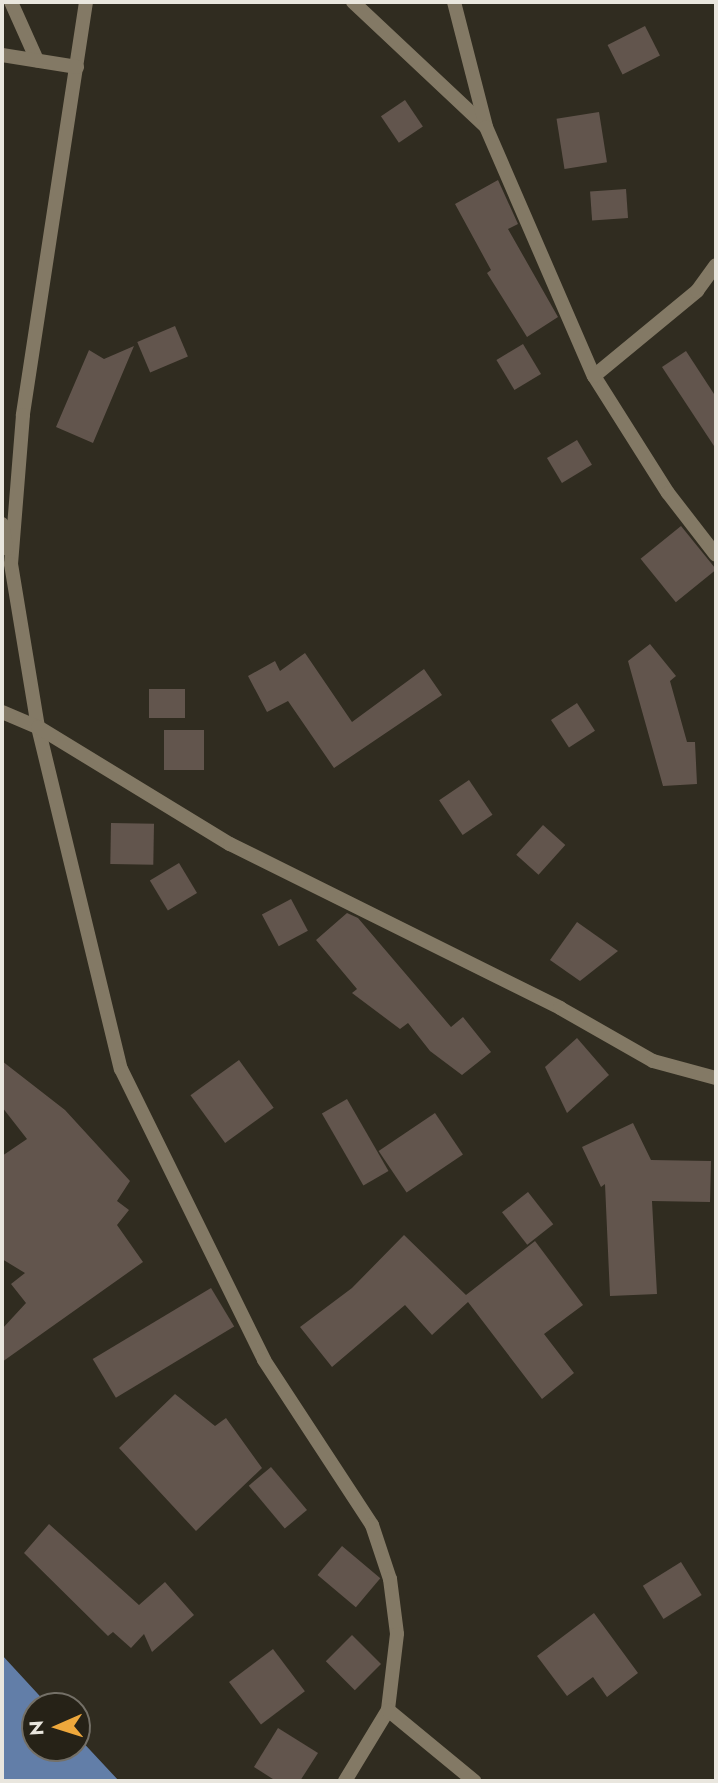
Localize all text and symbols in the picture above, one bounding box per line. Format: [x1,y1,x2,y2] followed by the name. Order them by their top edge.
[21,1692,91,1762] north arrow
[23,1720,50,1736] text: N

